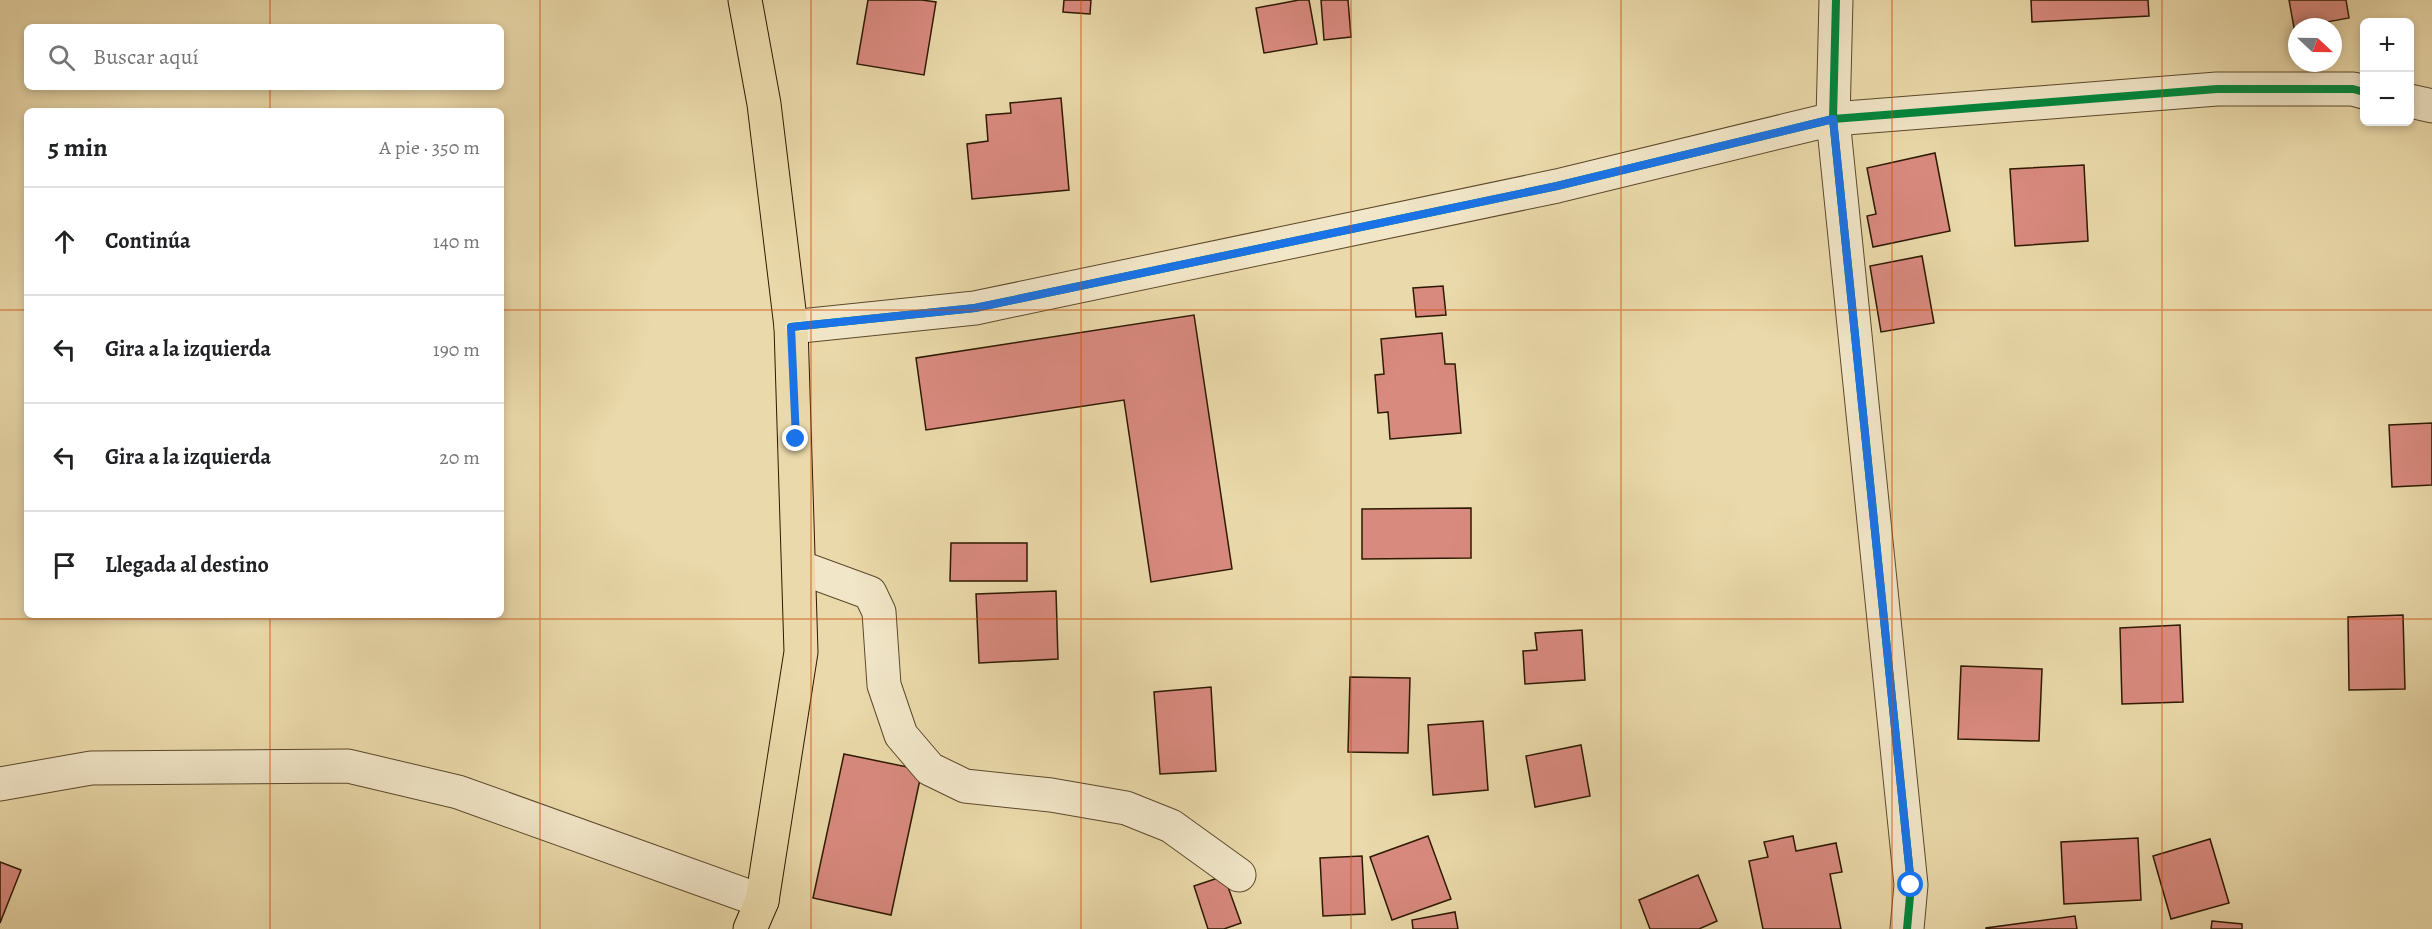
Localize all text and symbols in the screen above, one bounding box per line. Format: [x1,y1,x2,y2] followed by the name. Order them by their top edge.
[2288,18,2342,72] north arrow
[2360,18,2414,126] map controls
[2360,18,2414,72] button: +
[24,24,504,90] search box
[45,41,78,74] icon: search
[93,42,199,72] text: Buscar aquí
[2360,72,2414,126] button: −
[48,130,108,165] text: 5 min
[379,134,480,161] text: A pie · 350 m
[48,225,81,258] icon: ahead
[105,226,191,256] text: Continúa
[433,228,480,255] text: 140 m
[48,333,81,366] icon: left
[105,334,271,364] text: Gira a la izquierda
[433,336,480,363] text: 190 m
[782,425,808,451] route end
[48,441,81,474] icon: left
[105,442,271,472] text: Gira a la izquierda
[439,444,480,471] text: 20 m
[48,549,81,582] icon: arrive
[105,550,269,580] text: Llegada al destino
[1897,871,1923,897] route start

